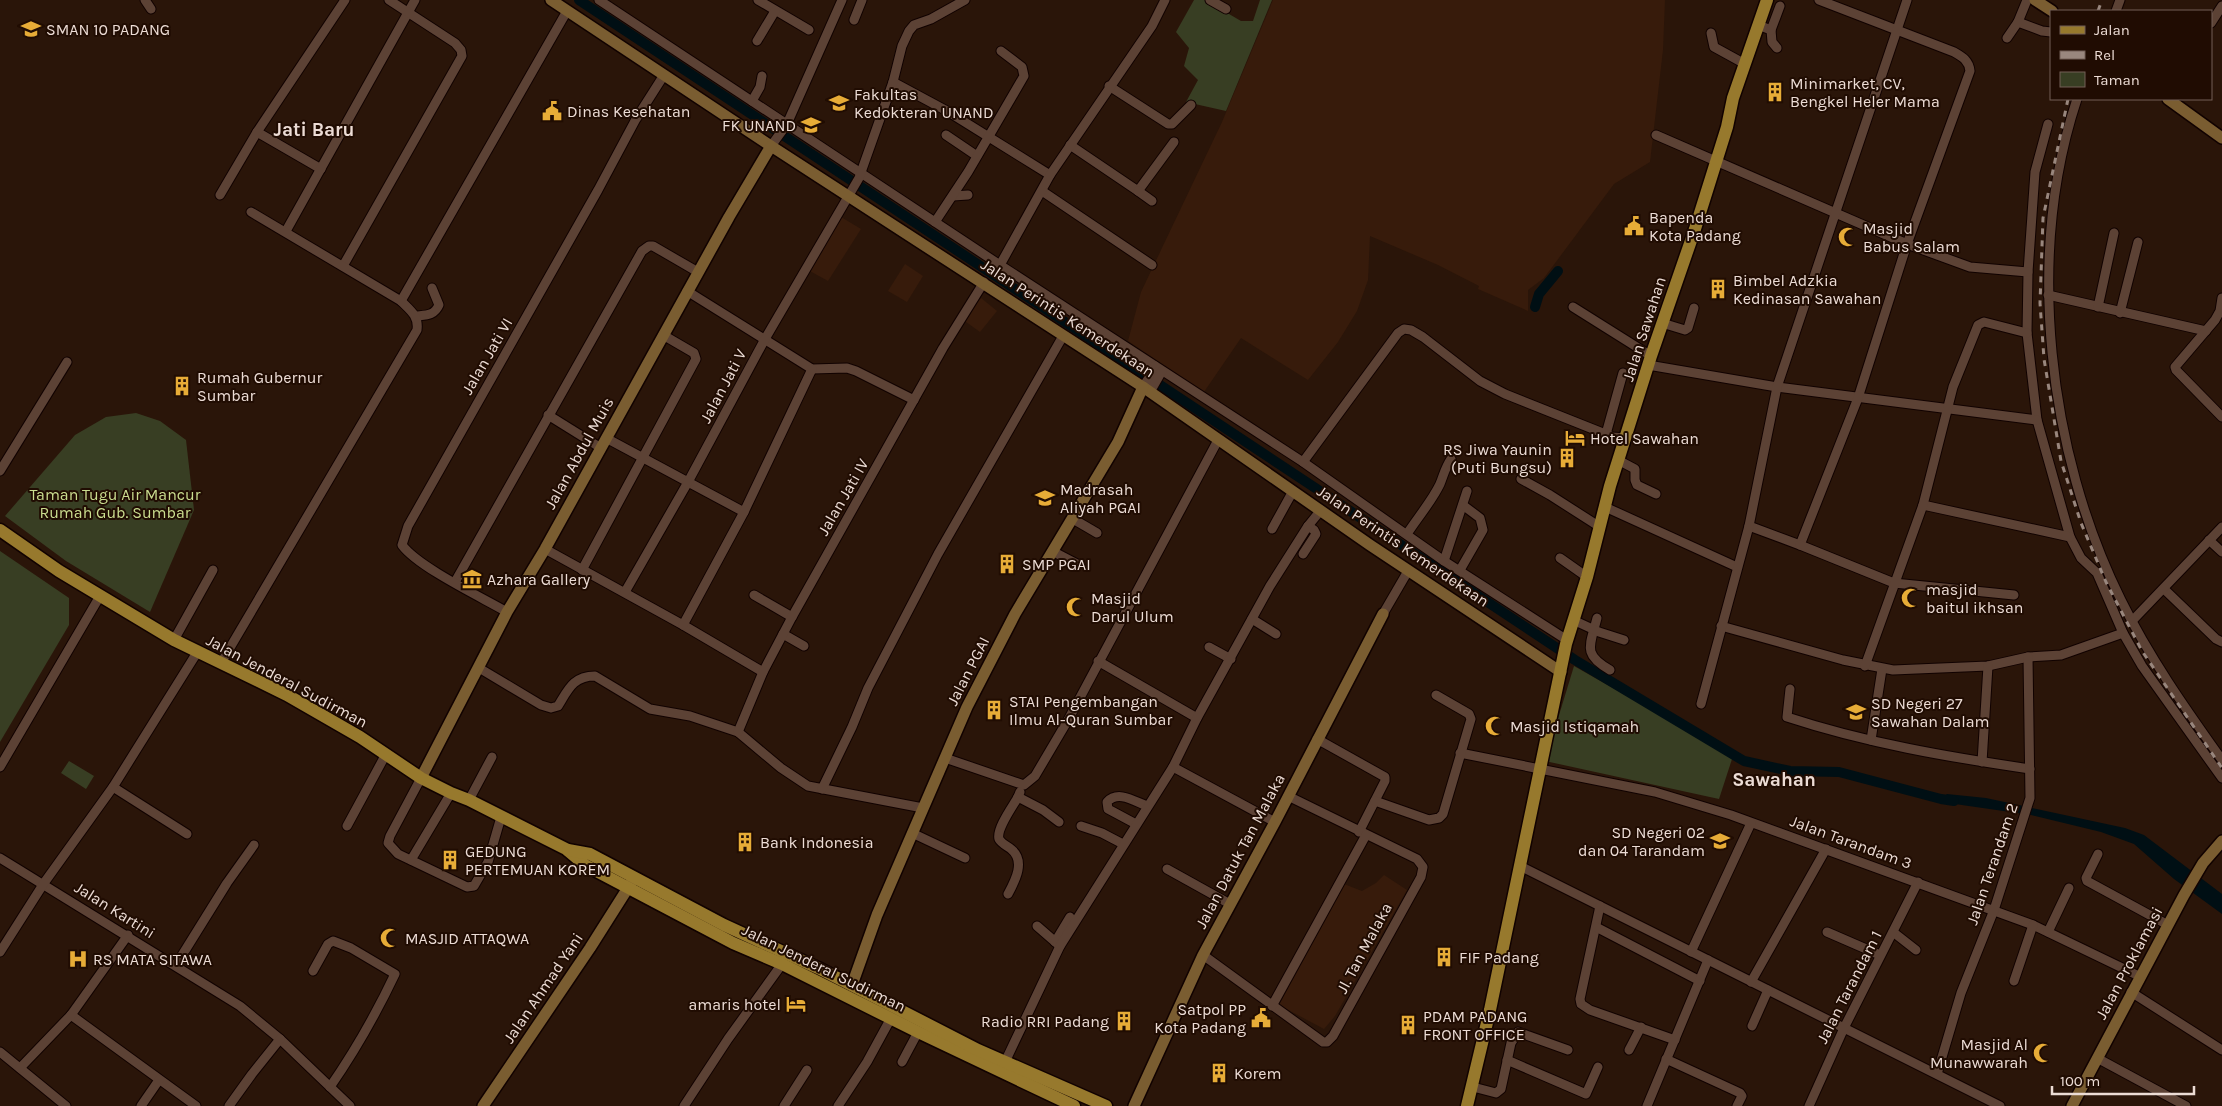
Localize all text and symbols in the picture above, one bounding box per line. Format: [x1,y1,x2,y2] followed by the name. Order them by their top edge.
[2050,10,2212,100] legend
[20,18,42,40] school or university icon: SMAN 10 PADANG
[46,20,170,39] place label: SMAN 10 PADANG
[2094,21,2130,39] text: Jalan
[2094,46,2115,64] text: Rel
[2094,71,2140,89] text: Taman
[1790,74,1940,111] place label: Minimarket, CV, Bengkel Heler Mama
[1764,81,1786,103] building icon: Minimarket, CV, Bengkel Heler Mama
[854,85,994,122] place label: Fakultas Kedokteran UNAND
[828,92,850,114] school or university icon: Fakultas Kedokteran UNAND
[541,100,563,122] public building icon: Dinas Kesehatan
[567,102,691,121] place label: Dinas Kesehatan
[800,114,822,136] school or university icon: FK UNAND
[722,116,796,135] place label: FK UNAND
[274,119,354,141] district label: Jati Baru
[1649,208,1741,245] place label: Bapenda Kota Padang
[1623,215,1645,237] public building icon: Bapenda Kota Padang
[1863,219,1960,256] place label: Masjid Babus Salam
[1837,226,1859,248] mosque icon: Masjid Babus Salam
[978,255,1158,381] street label: Jalan Perintis Kemerdekaan
[1733,271,1881,308] place label: Bimbel Adzkia Kedinasan Sawahan
[1618,274,1670,384] street label: Jalan Sawahan
[1707,278,1729,300] building icon: Bimbel Adzkia Kedinasan Sawahan
[457,314,517,398] street label: Jalan Jati VI
[696,346,750,426] street label: Jalan Jati V
[197,368,323,405] place label: Rumah Gubernur Sumbar
[171,375,193,397] building icon: Rumah Gubernur Sumbar
[541,394,617,512] street label: Jalan Abdul Muis
[1564,427,1586,449] hotel icon: Hotel Sawahan
[1590,429,1699,448] place label: Hotel Sawahan
[1443,440,1552,477] place label: RS Jiwa Yaunin (Puti Bungsu)
[1556,447,1578,469] building icon: RS Jiwa Yaunin (Puti Bungsu)
[813,455,873,539] street label: Jalan Jati IV
[1060,480,1141,517] place label: Madrasah Aliyah PGAI
[1313,481,1493,611] street label: Jalan Perintis Kemerdekaan
[29,485,201,522] park label: Taman Tugu Air Mancur Rumah Gub. Sumbar
[1034,487,1056,509] school or university icon: Madrasah Aliyah PGAI
[996,553,1018,575] building icon: SMP PGAI
[1022,555,1091,574] place label: SMP PGAI
[461,568,483,590] museum icon: Azhara Gallery
[487,570,591,589] place label: Azhara Gallery
[1926,580,2023,617] place label: masjid baitul ikhsan
[1900,587,1922,609] mosque icon: masjid baitul ikhsan
[1091,589,1174,626] place label: Masjid Darul Ulum
[1065,596,1087,618] mosque icon: Masjid Darul Ulum
[203,630,371,732] street label: Jalan Jenderal Sudirman
[943,633,993,709] street label: Jalan PGAI
[1009,692,1172,729] place label: STAI Pengembangan Ilmu Al-Quran Sumbar
[1871,694,1989,731] place label: SD Negeri 27 Sawahan Dalam
[983,699,1005,721] building icon: STAI Pengembangan Ilmu Al-Quran Sumbar
[1845,701,1867,723] school or university icon: SD Negeri 27 Sawahan Dalam
[1484,715,1506,737] mosque icon: Masjid Istiqamah
[1510,717,1639,736] place label: Masjid Istiqamah
[1732,769,1816,791] district label: Sawahan
[1191,770,1289,932] street label: Jalan Datuk Tan Malaka
[1962,801,2022,927] street label: Jalan Terandam 2
[1788,811,1914,873] street label: Jalan Tarandam 3
[1578,823,1705,860] place label: SD Negeri 02 dan 04 Tarandam
[1709,830,1731,852] school or university icon: SD Negeri 02 dan 04 Tarandam
[734,831,756,853] building icon: Bank Indonesia
[760,833,873,852] place label: Bank Indonesia
[465,842,610,879] place label: GEDUNG PERTEMUAN KOREM
[439,849,461,871] building icon: GEDUNG PERTEMUAN KOREM
[71,878,159,942] street label: Jalan Kartini
[1332,899,1396,997] street label: Jl. Tan Malaka
[2091,904,2167,1022] street label: Jalan Proklamasi
[739,920,909,1016] street label: Jalan Jenderal Sudirman
[379,927,401,949] mosque icon: MASJID ATTAQWA
[1812,927,1886,1047] street label: Jalan Tarandam 1
[405,929,529,948] place label: MASJID ATTAQWA
[499,929,587,1047] street label: Jalan Ahmad Yani
[1433,946,1455,968] building icon: FIF Padang
[67,948,89,970] hospital icon: RS MATA SITAWA
[1459,948,1539,967] place label: FIF Padang
[93,950,212,969] place label: RS MATA SITAWA
[785,993,807,1015] hotel icon: amaris hotel
[689,995,781,1014] place label: amaris hotel
[1154,1000,1246,1037] place label: Satpol PP Kota Padang
[1250,1007,1272,1029] public building icon: Satpol PP Kota Padang
[1423,1007,1527,1044] place label: PDAM PADANG FRONT OFFICE
[1113,1010,1135,1032] building icon: Radio RRI Padang
[981,1012,1109,1031] place label: Radio RRI Padang
[1397,1014,1419,1036] building icon: PDAM PADANG FRONT OFFICE
[1930,1035,2028,1072] place label: Masjid Al Munawwarah
[2032,1042,2054,1064] mosque icon: Masjid Al Munawwarah
[1208,1062,1230,1084] building icon: Korem
[1234,1064,1281,1083] place label: Korem
[2052,1064,2194,1096] scale bar
[2060,1072,2100,1090] text: 100 m

